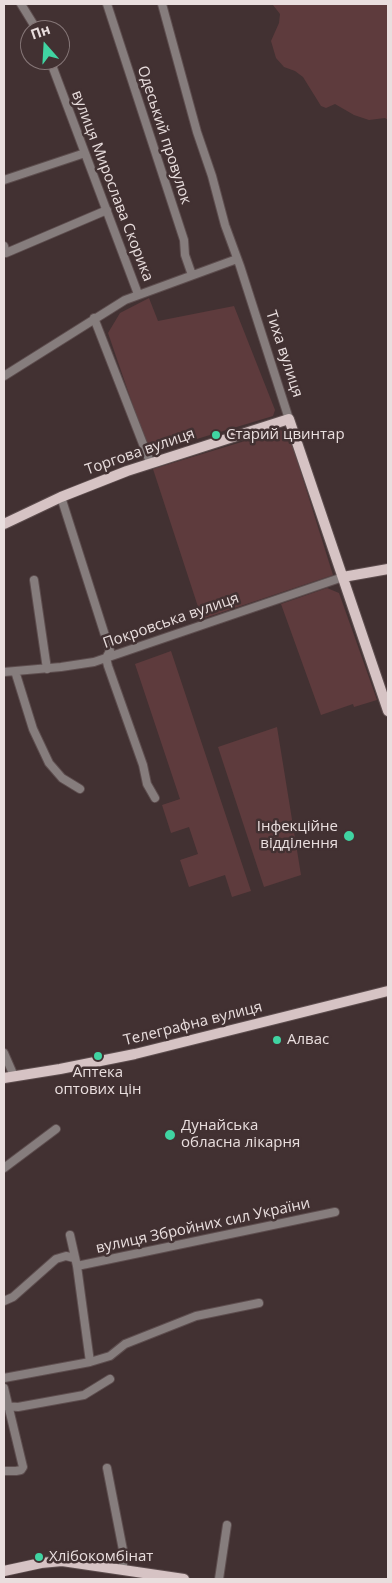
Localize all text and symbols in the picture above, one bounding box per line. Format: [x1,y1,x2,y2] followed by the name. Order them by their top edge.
[28,19,53,43] text: Пн
[20,20,70,70] north arrow
[133,64,195,206] street label: Одеський провулок
[67,88,157,284] street label: вулиця Мирослава Скорика
[262,309,306,399] street label: Тиха вулиця
[83,425,197,479] street label: Торгова вулиця
[226,426,345,444] place label: Старий цвинтар
[210,429,222,441] marker: Старий цвинтар
[101,589,241,653] street label: Покровська вулиця
[257,818,338,853] place label: Інфекційне відділення
[342,829,356,843] marker: Інфекційне відділення
[122,998,264,1050] street label: Телеграфна вулиця
[287,1031,329,1049] place label: Алвас
[271,1034,283,1046] marker: Алвас
[92,1050,104,1062] marker: Аптека оптових цін
[55,1064,141,1099] place label: Аптека оптових цін
[181,1117,300,1152] place label: Дунайська обласна лікарня
[163,1128,177,1142] marker: Дунайська обласна лікарня
[94,1194,312,1258] street label: вулиця Збройних сил України
[49,1548,153,1566] place label: Хлібокомбінат
[33,1551,45,1563] marker: Хлібокомбінат

